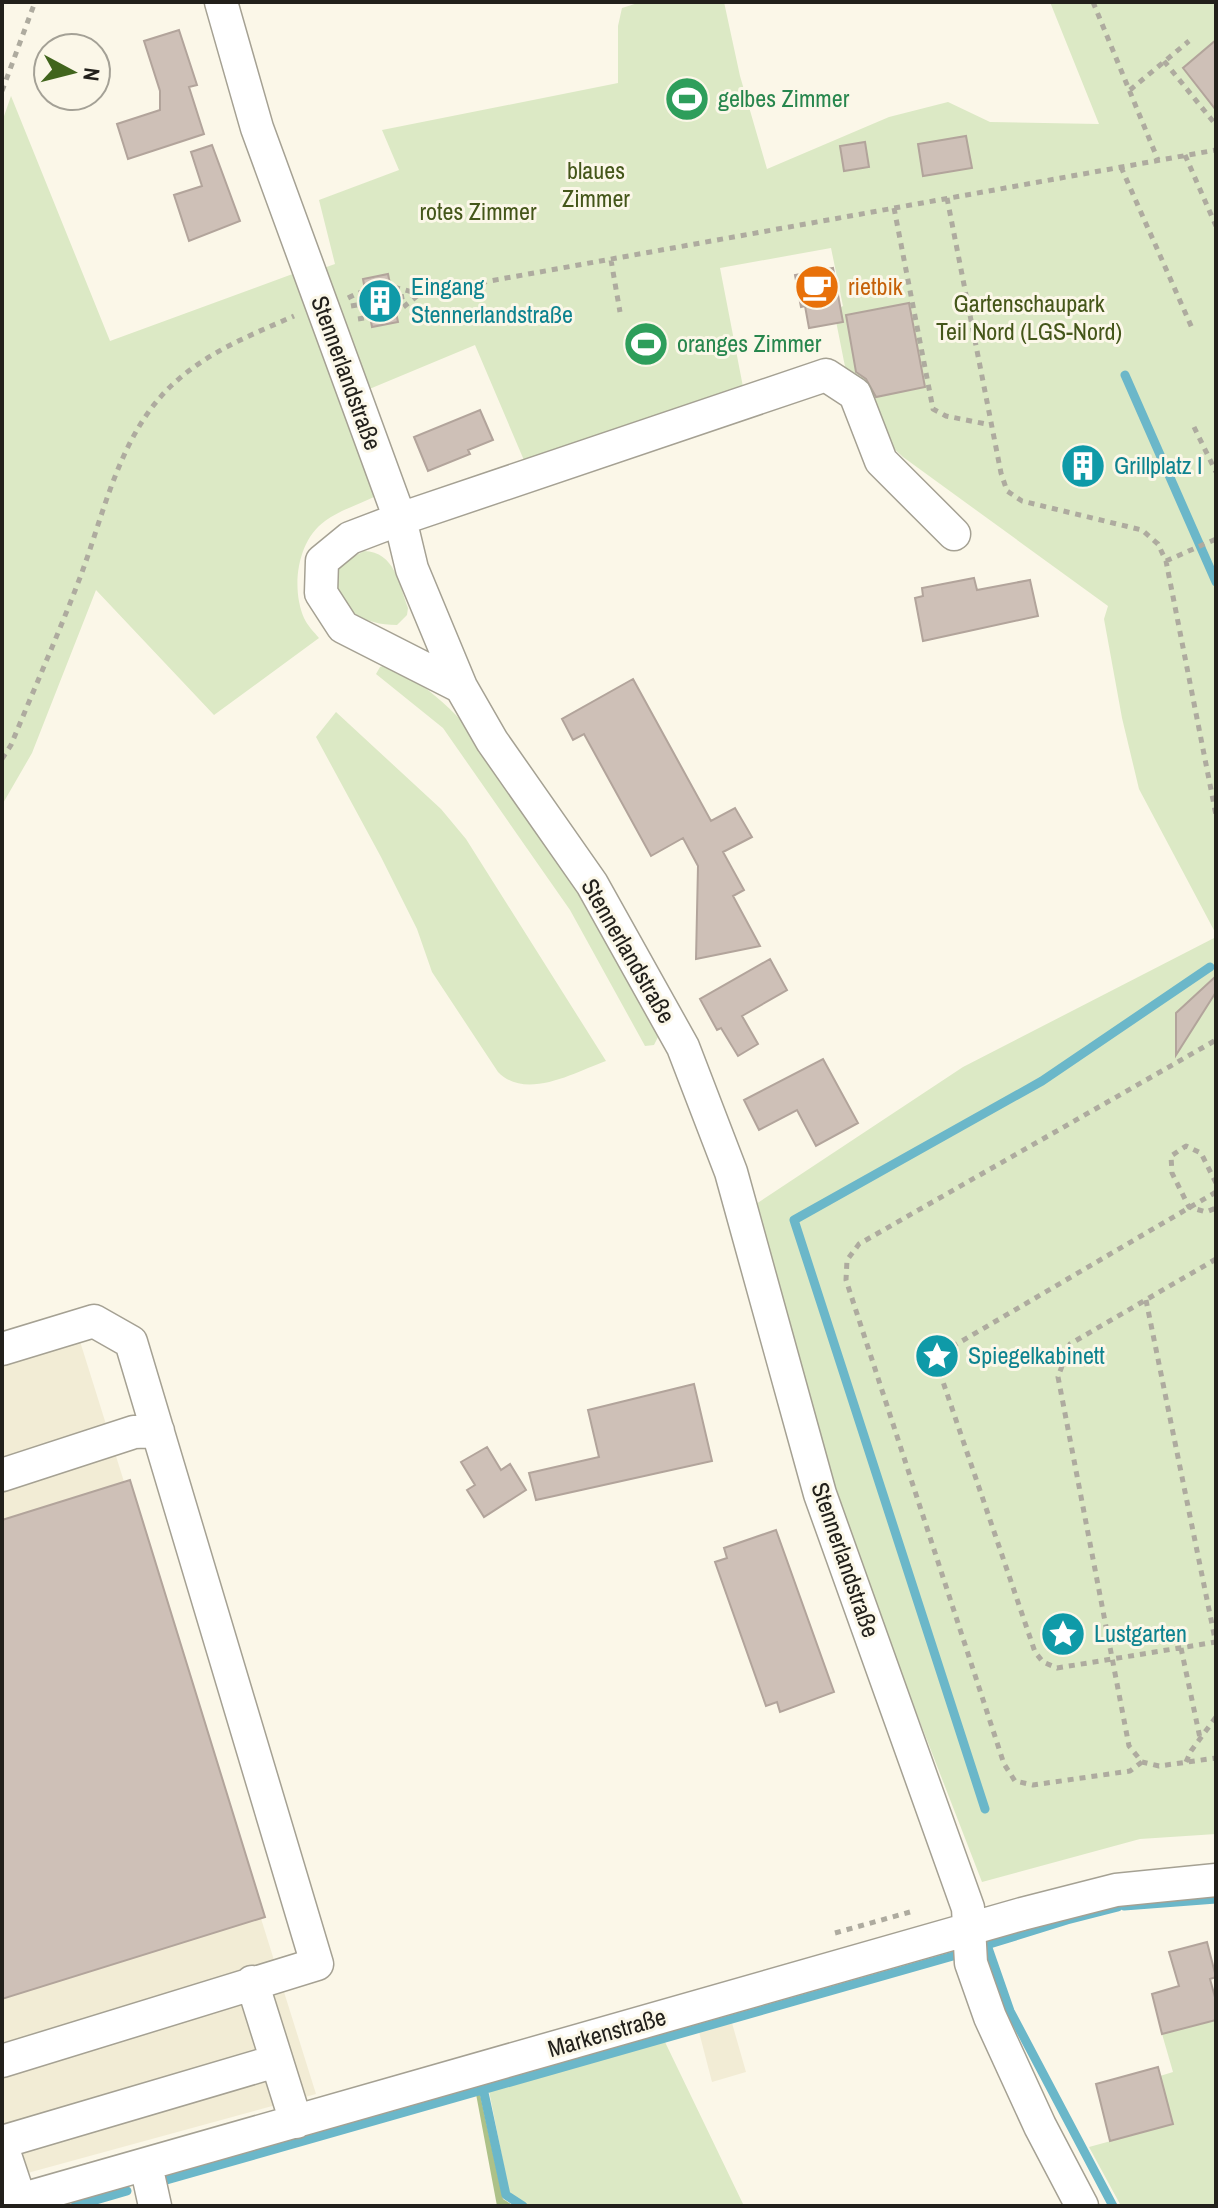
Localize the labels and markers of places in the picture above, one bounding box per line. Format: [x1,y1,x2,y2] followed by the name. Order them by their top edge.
[663,75,711,123] sports icon: gelbes Zimmer
[718,82,850,114] place label: gelbes Zimmer
[793,263,841,311] cafe icon: rietbik
[411,270,573,330] place label: Eingang Stennerlandstraße
[848,270,903,302] place label: rietbik
[356,277,404,325] building icon: Eingang Stennerlandstraße
[622,320,670,368] sports icon: oranges Zimmer
[677,327,822,359] place label: oranges Zimmer
[1059,442,1107,490] building icon: Grillplatz I
[1114,449,1203,481] place label: Grillplatz I
[913,1332,961,1380] place icon: Spiegelkabinett
[968,1339,1105,1371] place label: Spiegelkabinett
[1039,1610,1087,1658] place icon: Lustgarten
[1094,1617,1187,1649] place label: Lustgarten

